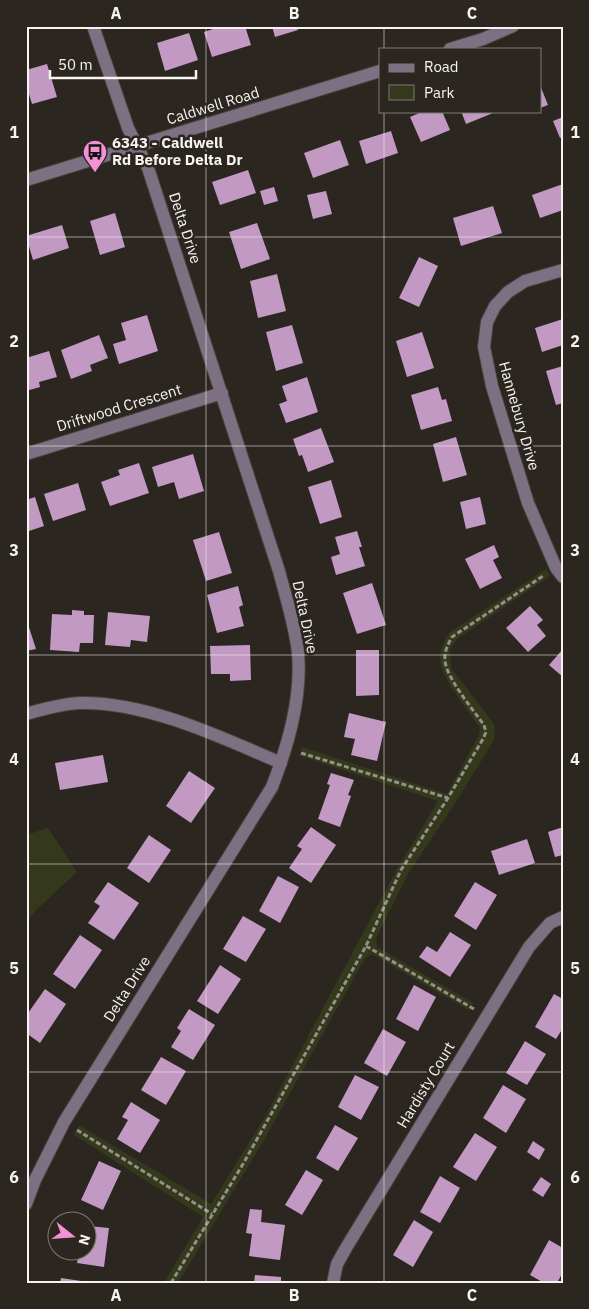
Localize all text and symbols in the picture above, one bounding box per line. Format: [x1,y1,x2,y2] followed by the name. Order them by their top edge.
[111,3,122,23] text: A
[289,3,300,23] text: B
[467,3,477,23] text: C
[50,48,196,80] scale bar
[379,48,542,112] legend
[58,55,93,74] text: 50 m
[424,57,459,76] text: Road
[164,82,261,129] street label: Caldwell Road
[424,83,454,102] text: Park
[9,122,19,142] text: 1
[570,122,580,142] text: 1
[112,133,242,169] place label: 6343 - Caldwell Rd Before Delta Dr
[82,139,108,173] bus stop icon: 6343 - Caldwell Rd Before Delta Dr
[165,190,206,266] street label: Delta Drive
[9,331,19,351] text: 2
[570,331,580,351] text: 2
[495,359,544,473] street label: Hannebury Drive
[54,379,184,436] street label: Driftwood Crescent
[9,540,19,560] text: 3
[570,540,580,560] text: 3
[289,579,322,655] street label: Delta Drive
[9,749,19,769] text: 4
[570,749,580,769] text: 4
[99,952,154,1025] street label: Delta Drive
[9,958,19,978] text: 5
[570,958,580,978] text: 5
[392,1038,459,1131] street label: Hardisty Court
[9,1167,19,1187] text: 6
[570,1167,580,1187] text: 6
[48,1212,98,1262] north arrow
[74,1232,95,1247] text: N
[111,1285,122,1305] text: A
[289,1285,300,1305] text: B
[467,1285,477,1305] text: C

